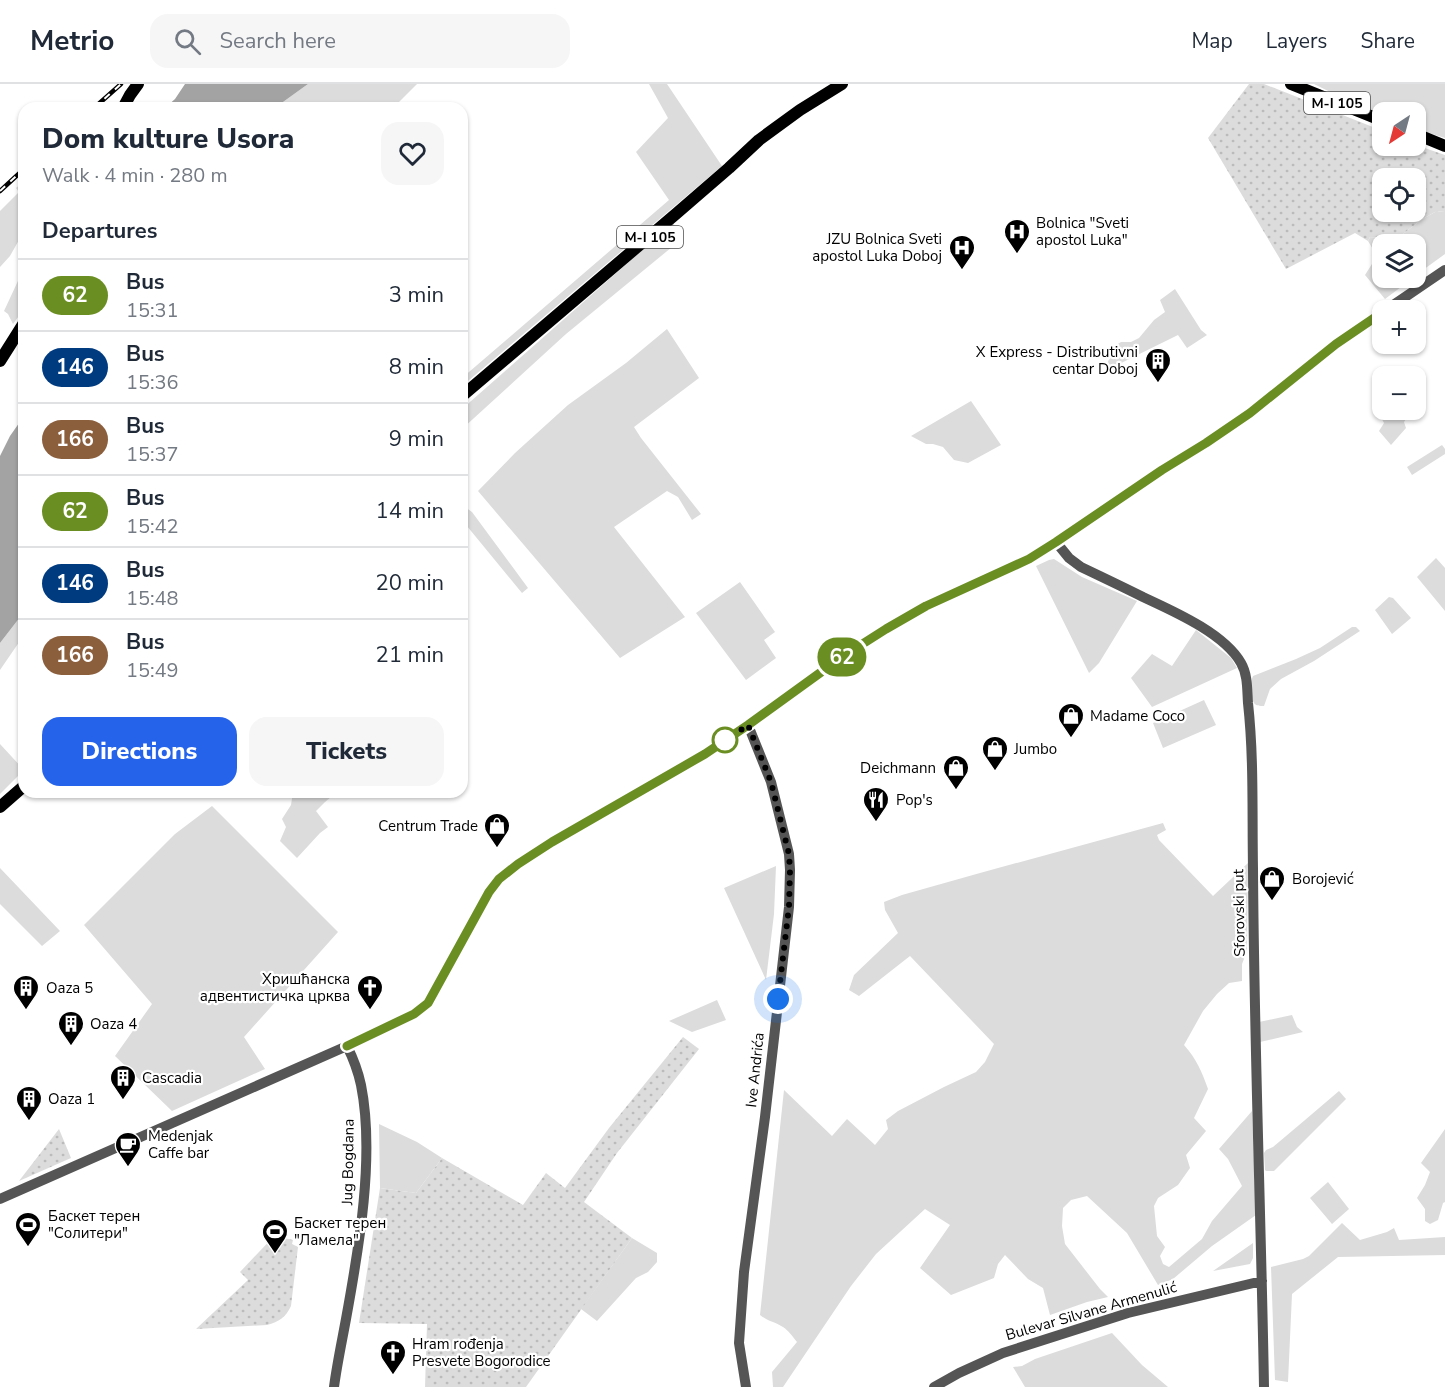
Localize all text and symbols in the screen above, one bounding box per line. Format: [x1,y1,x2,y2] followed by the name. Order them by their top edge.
[150,14,570,68] search box
[30,22,114,60] text: Metrio
[171,25,204,58] icon: search
[219,26,336,56] text: Search here
[1191,27,1233,55] text: Map
[1266,27,1327,55] text: Layers
[1360,27,1415,55] text: Share
[1304,92,1370,114] road number: M-I 105
[1372,102,1426,156] north arrow
[1372,102,1426,420] map controls
[42,120,294,158] text: Dom kulture Usora
[381,122,444,185] button: heart
[42,162,228,189] text: Walk · 4 min · 280 m
[1372,168,1426,222] button: locate
[1036,213,1129,250] place label: Bolnica "Sveti apostol Luka"
[42,216,157,246] text: Departures
[1002,217,1032,255] hospital icon: Bolnica "Sveti apostol Luka"
[617,226,683,248] road number: M-I 105
[812,229,942,266] place label: JZU Bolnica Sveti apostol Luka Doboj
[947,233,977,271] hospital icon: JZU Bolnica Sveti apostol Luka Doboj
[1372,234,1426,288] button: layers
[126,267,165,297] text: Bus
[389,280,444,310] text: 3 min
[62,281,88,309] text: 62
[126,297,179,324] text: 15:31
[1372,300,1426,354] button: +
[126,339,165,369] text: Bus
[976,342,1138,379] place label: X Express - Distributivni centar Doboj
[1143,346,1173,384] building icon: X Express - Distributivni centar Doboj
[389,352,444,382] text: 8 min
[56,353,94,381] text: 146
[1372,366,1426,420] button: −
[126,369,179,396] text: 15:36
[126,411,165,441] text: Bus
[389,424,444,454] text: 9 min
[56,425,94,453] text: 166
[126,441,179,468] text: 15:37
[126,483,165,513] text: Bus
[376,496,444,526] text: 14 min
[62,497,88,525] text: 62
[126,513,179,540] text: 15:42
[126,555,165,585] text: Bus
[376,568,444,598] text: 20 min
[56,569,94,597] text: 146
[126,585,179,612] text: 15:48
[126,627,165,657] text: Bus
[815,638,869,676] line badge: 62
[376,640,444,670] text: 21 min
[56,641,94,669] text: 166
[829,643,855,671] text: 62
[126,657,179,684] text: 15:49
[1056,701,1086,739] shop icon: Madame Coco
[1090,706,1185,726] place label: Madame Coco
[42,717,237,786] button: Directions
[249,717,444,786] button: Tickets
[712,727,738,753] unlabelled marker
[980,734,1010,772] shop icon: Jumbo
[1013,739,1057,759] place label: Jumbo
[941,753,971,791] shop icon: Deichmann
[860,758,936,778] place label: Deichmann
[861,785,891,823] restaurant icon: Pop's
[896,790,933,810] place label: Pop's
[482,811,512,849] shop icon: Centrum Trade
[378,816,478,836] place label: Centrum Trade
[1257,864,1287,902] shop icon: Borojević
[1228,868,1250,957] street label: Sforovski put
[1292,869,1354,889] place label: Borojević
[200,969,350,1006] place label: Хришћанска адвентистичка црква
[11,973,41,1011] building icon: Oaza 5
[355,973,385,1011] church icon: Хришћанска адвентистичка црква
[46,978,93,998] place label: Oaza 5
[763,984,793,1014] your location
[56,1009,86,1047] building icon: Oaza 4
[90,1014,137,1034] place label: Oaza 4
[741,1032,769,1108] street label: Ive Andrića
[108,1063,138,1101] building icon: Cascadia
[142,1068,202,1088] place label: Cascadia
[14,1084,44,1122] building icon: Oaza 1
[48,1089,95,1109] place label: Oaza 1
[337,1119,359,1206] street label: Jug Bogdana
[148,1126,214,1163] place label: Medenjak Caffe bar
[113,1130,143,1168] cafe icon: Medenjak Caffe bar
[48,1206,140,1243] place label: Баскет терен "Солитери"
[13,1210,43,1248] sports icon: Баскет терен "Солитери"
[294,1213,386,1250] place label: Баскет терен "Ламела"
[260,1217,290,1255] sports icon: Баскет терен "Ламела"
[1003,1277,1179,1345] street label: Bulevar Silvane Armenulić
[412,1334,551,1371] place label: Hram rođenja Presvete Bogorodice
[378,1338,408,1376] church icon: Hram rođenja Presvete Bogorodice

